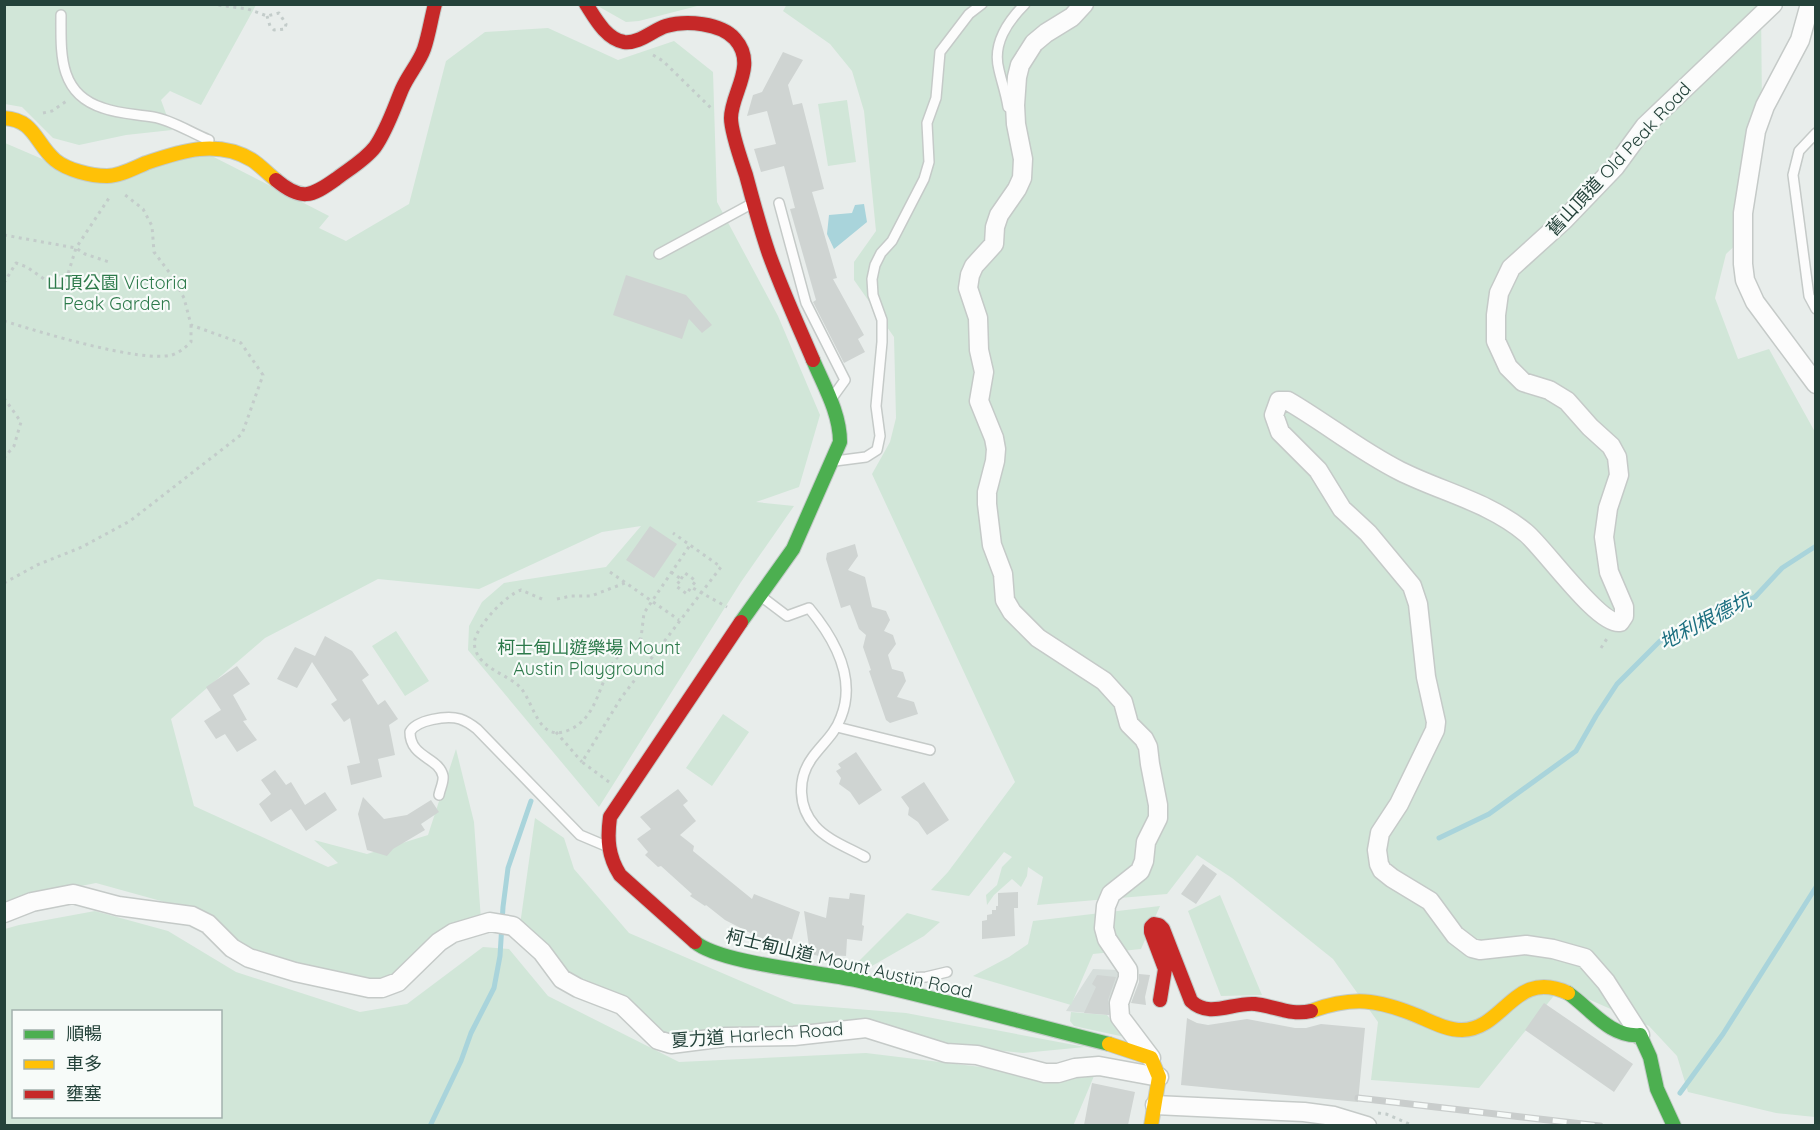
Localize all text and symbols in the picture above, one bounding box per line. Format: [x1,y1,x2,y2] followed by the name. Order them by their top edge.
[1542,77,1696,240] street label: 舊山頂道 Old Peak Road
[47,271,187,315] park label: 山頂公園 Victoria Peak Garden
[1655,585,1758,654] water label: 地利根德坑
[497,636,681,680] park label: 柯士甸山遊樂場 Mount Austin Playground
[724,924,975,1003] street label: 柯士甸山道 Mount Austin Road
[12,1010,222,1118] legend
[670,1017,844,1052] street label: 夏力道 Harlech Road
[66,1022,102,1045] text: 順暢
[66,1052,102,1075] text: 車多
[66,1082,102,1105] text: 壅塞

